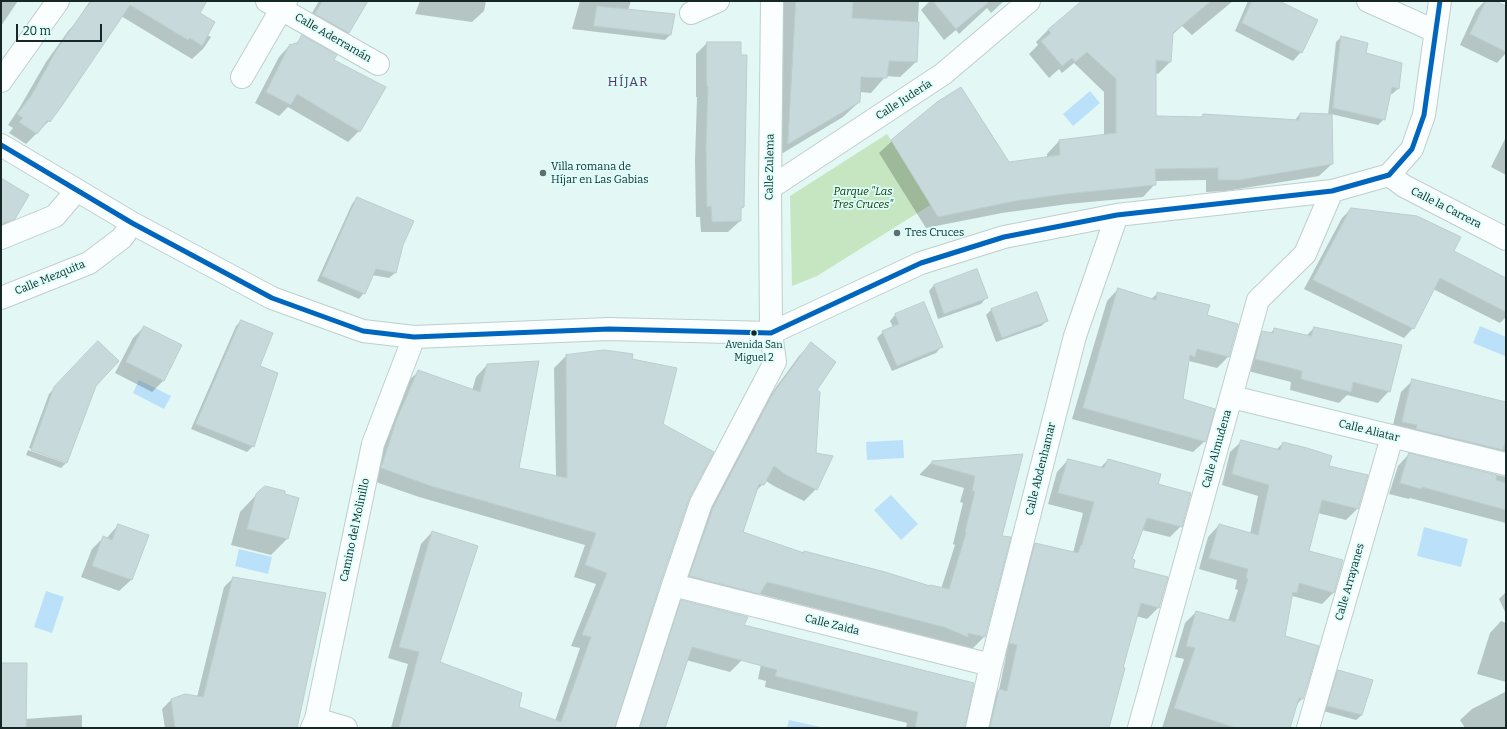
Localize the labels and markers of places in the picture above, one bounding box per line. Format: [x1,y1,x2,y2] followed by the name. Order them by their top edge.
[551,160,648,186] place label: Villa romana de Híjar en Las Gabias
[538,168,548,178] marker: Villa romana de Híjar en Las Gabias
[905,226,964,240] place label: Tres Cruces
[892,228,902,238] marker: Tres Cruces
[749,328,759,338] marker: Avenida San Miguel 2
[725,339,783,362] place label: Avenida San Miguel 2

